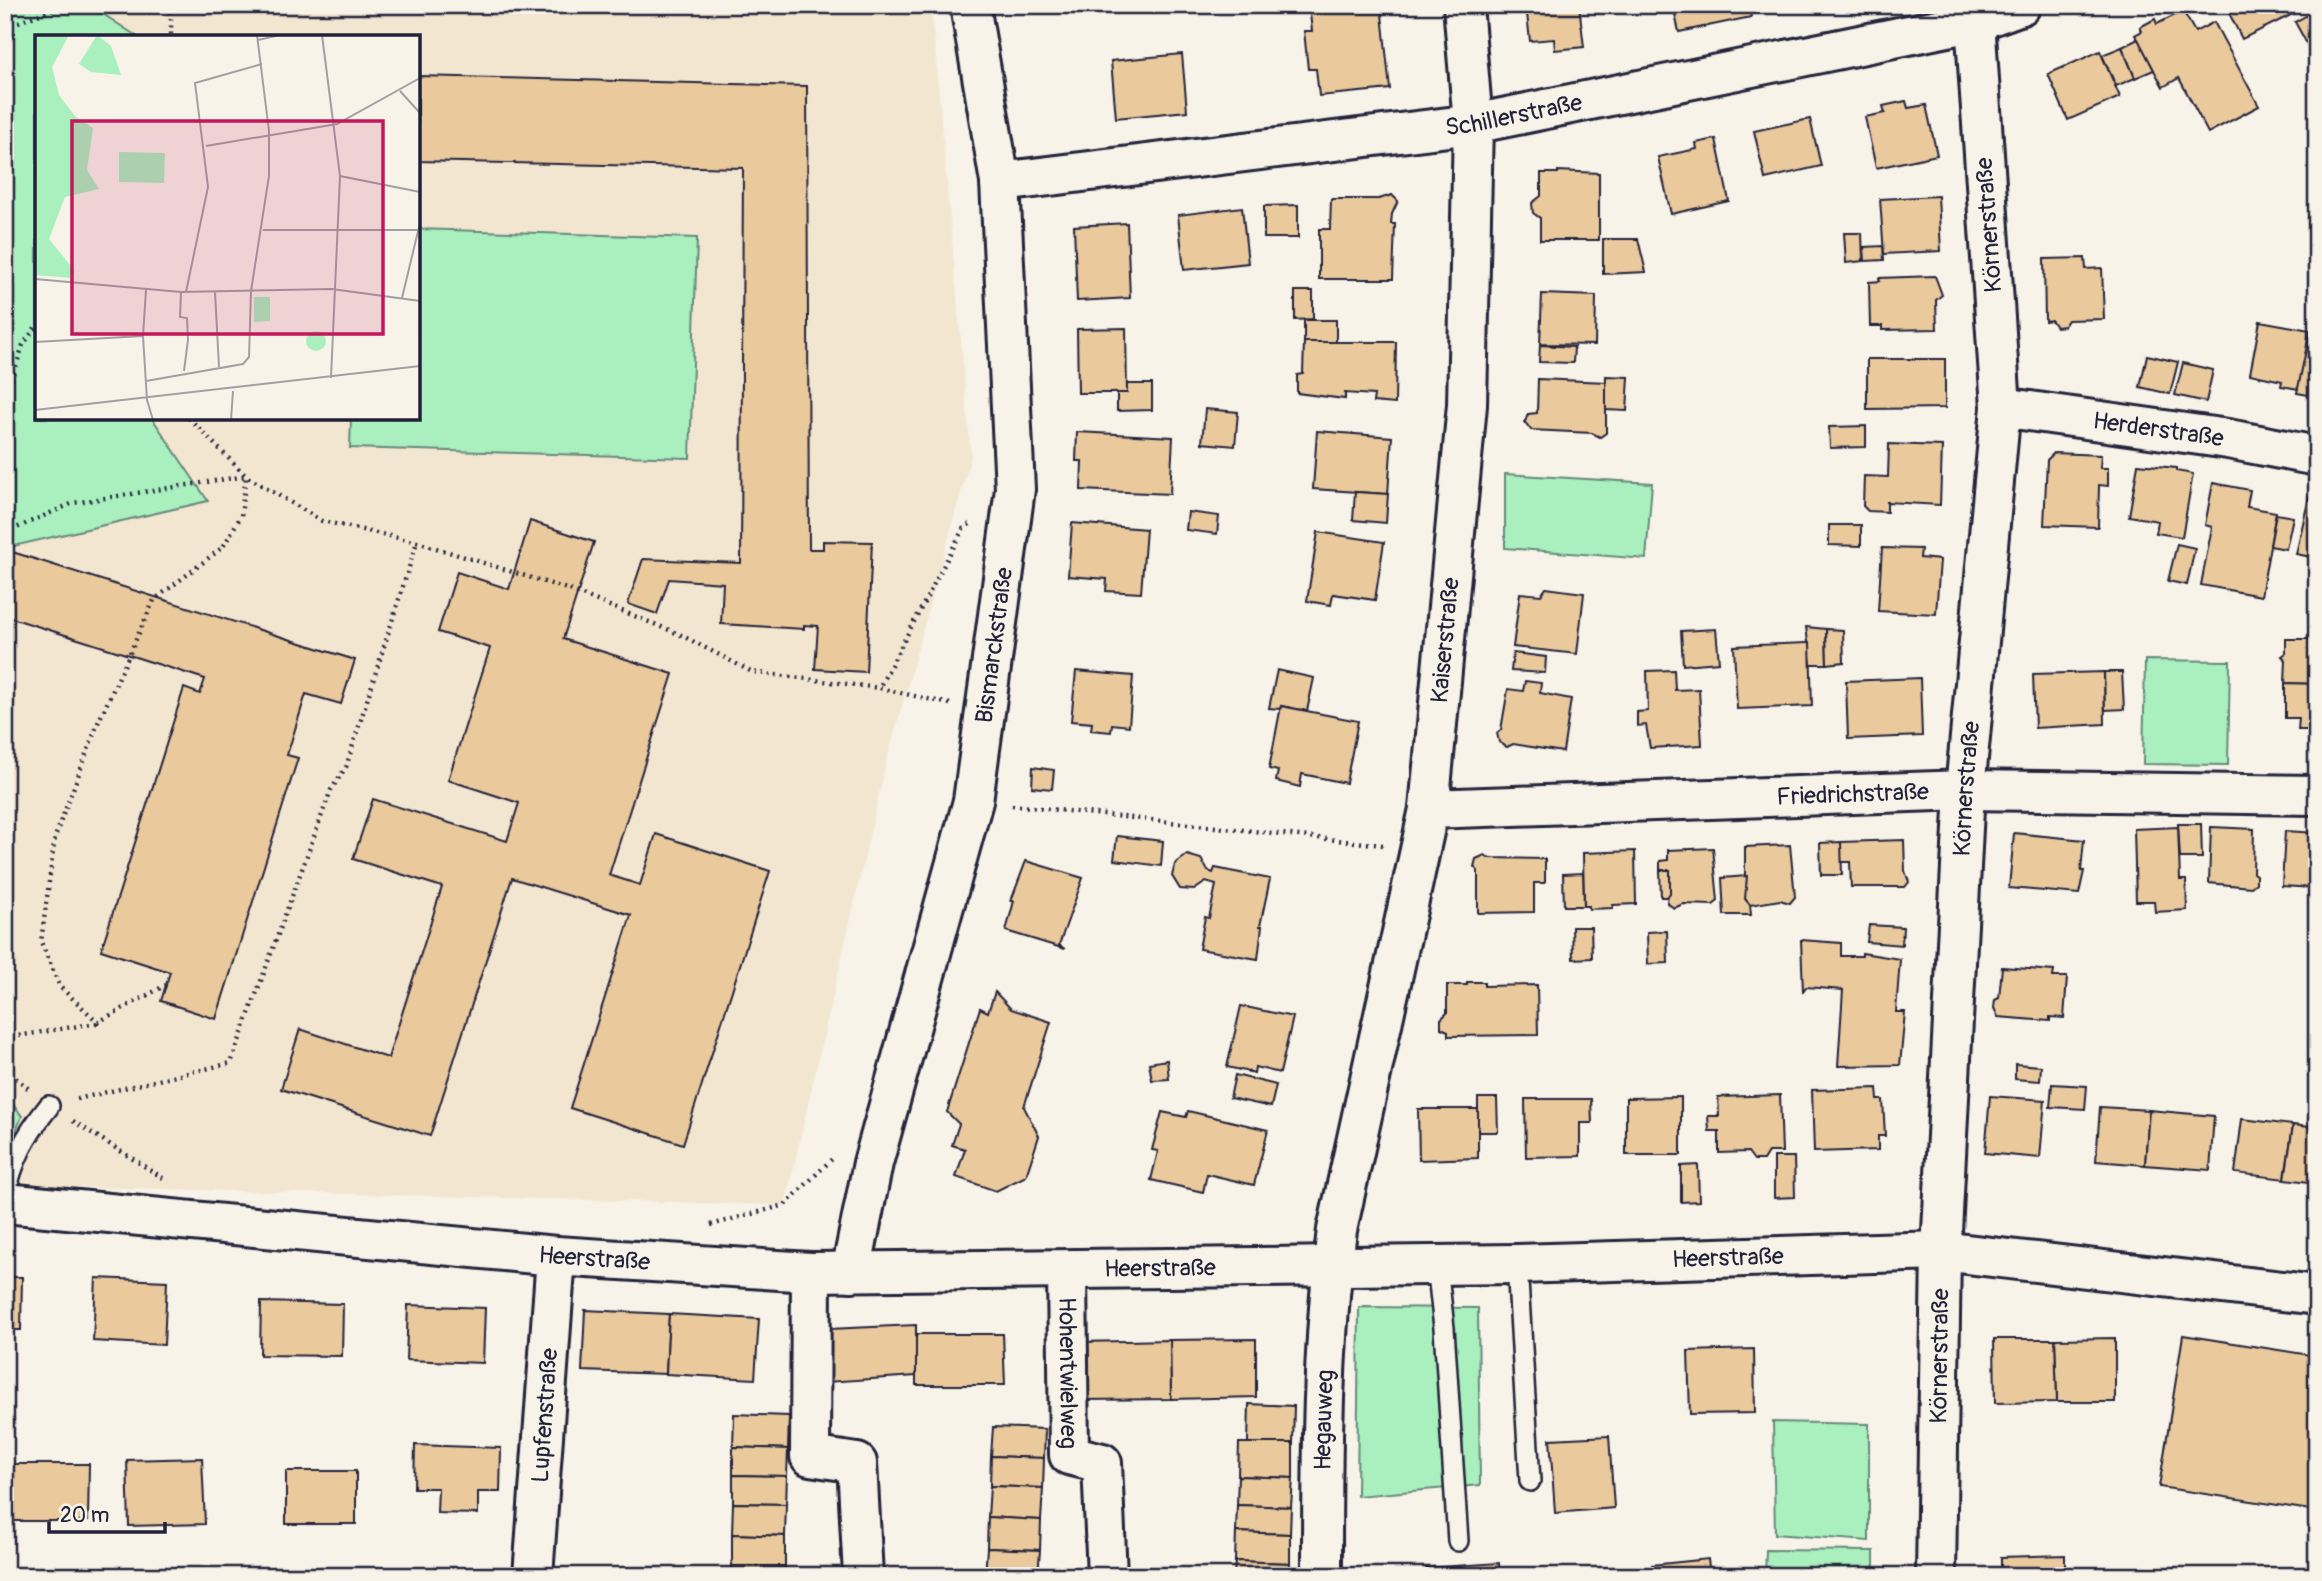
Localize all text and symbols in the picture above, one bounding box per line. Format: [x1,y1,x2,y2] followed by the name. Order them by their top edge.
[35,35,420,420] inset map
[1443,88,1585,142] street label: Schillerstraße
[1970,156,2008,293] street label: Körnerstraße
[2091,406,2226,453] street label: Herderstraße
[969,565,1019,725] street label: Bismarckstraße
[1425,576,1465,704] street label: Kaiserstraße
[1947,720,1986,857] street label: Körnerstraße
[1776,777,1930,811] street label: Friedrichstraße
[537,1240,651,1276] street label: Heerstraße
[1672,1241,1784,1274] street label: Heerstraße
[1104,1253,1216,1283] street label: Heerstraße
[1924,1288,1955,1424] street label: Körnerstraße
[1053,1297,1083,1449] street label: Hohentwielweg
[525,1347,564,1484] street label: Lupfenstraße
[1308,1369,1340,1471] street label: Hegauweg
[49,1490,164,1534] scale bar
[60,1502,109,1529] text: 20 m

